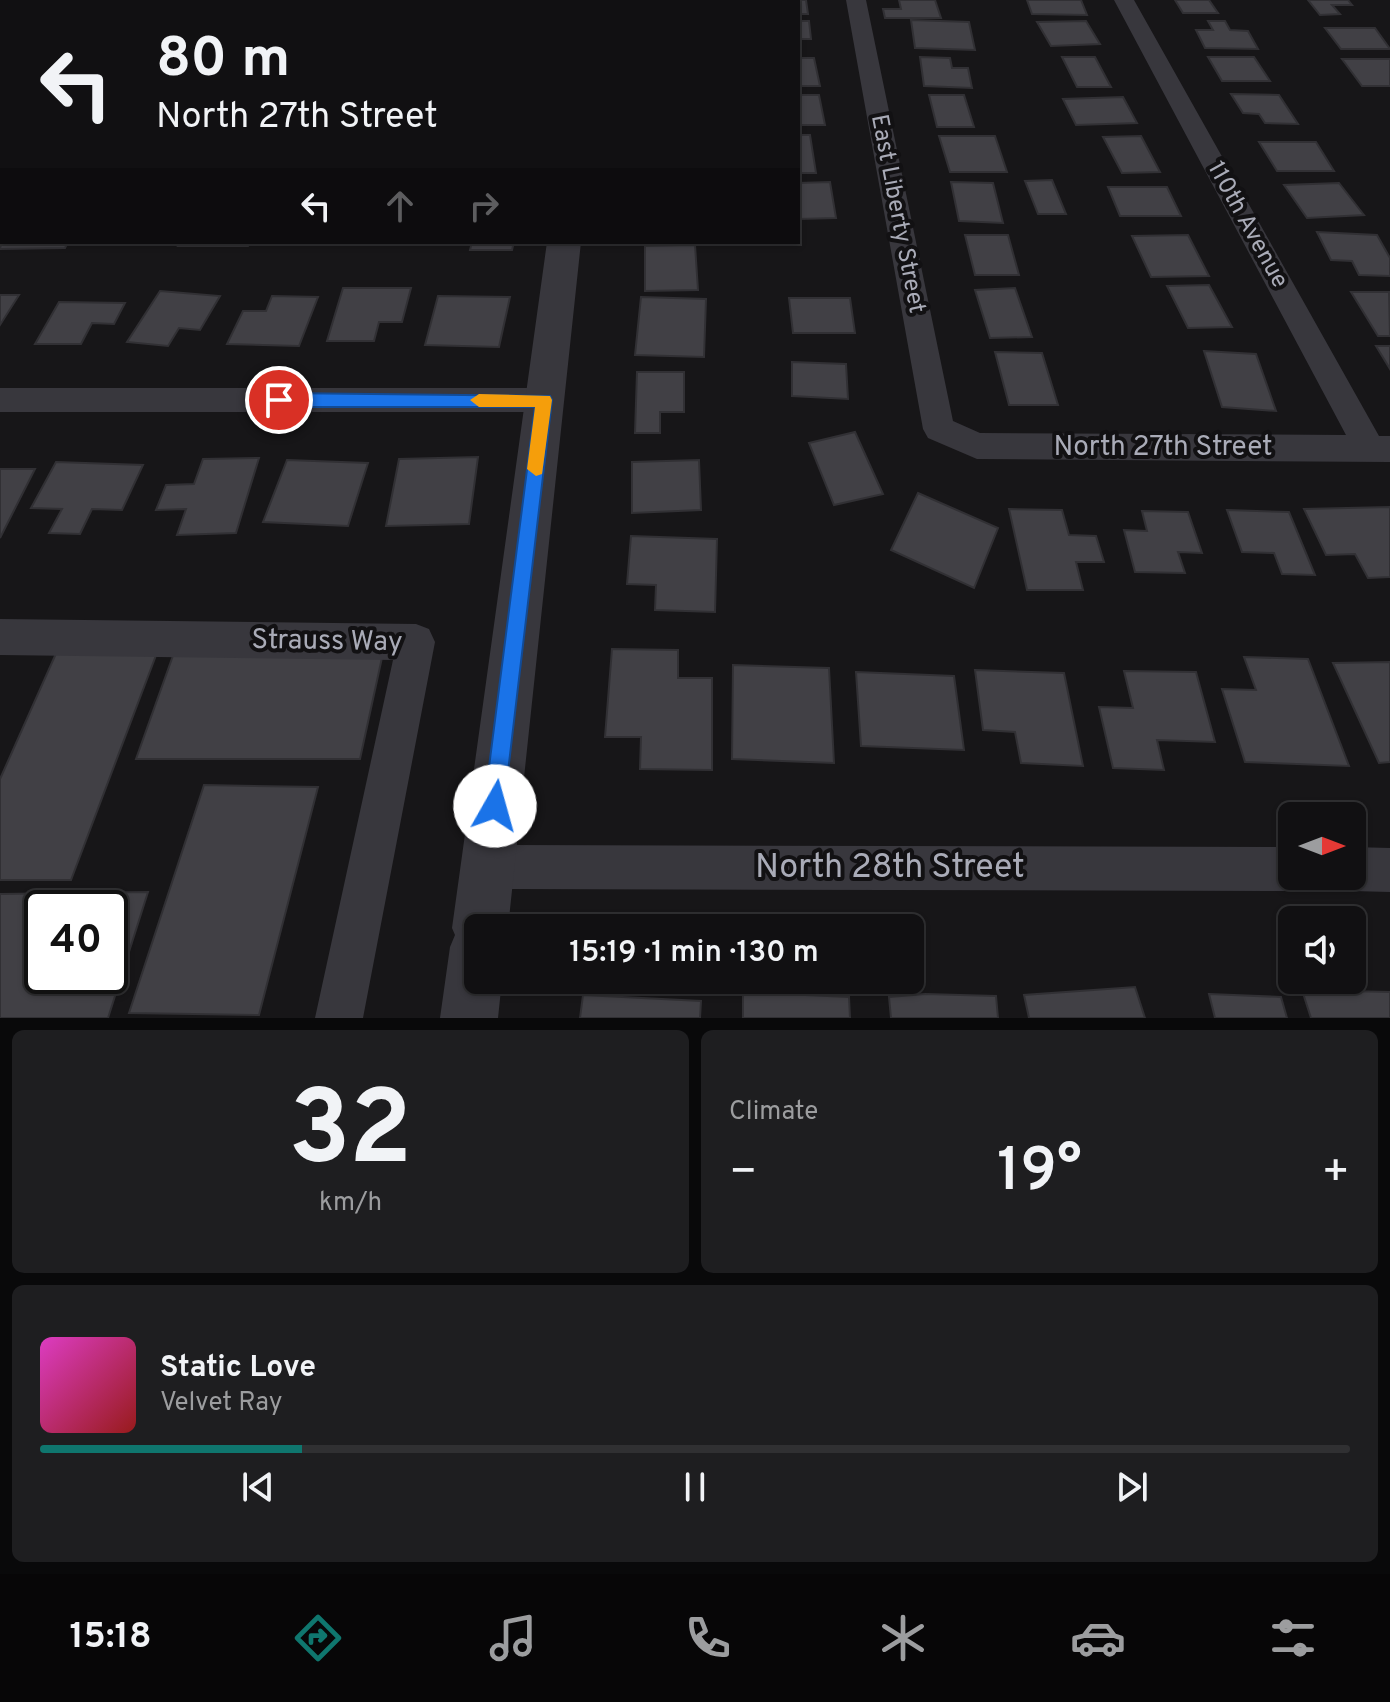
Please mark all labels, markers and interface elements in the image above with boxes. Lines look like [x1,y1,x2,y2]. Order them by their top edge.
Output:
text: 80 m [156,26,290,96]
icon: left [24,32,128,136]
text: North 27th Street [156,95,438,141]
street label: East Liberty Street [863,112,931,316]
street label: 110th Avenue [1200,156,1294,294]
icon: left [294,184,338,228]
icon: ahead [378,184,422,228]
icon: right [462,184,506,228]
pin [245,366,313,434]
icon: arrive [257,378,301,422]
street label: North 27th Street [1053,430,1273,466]
street label: Strauss Way [251,623,403,661]
position arrow [453,764,537,848]
north arrow [1278,802,1366,890]
map controls [1278,802,1366,994]
street label: North 28th Street [755,847,1025,890]
speed limit sign: 40 [24,890,128,994]
button: sound [1278,906,1366,994]
text: 15:19 · 1 min · 130 m [569,935,819,972]
text: 32 [289,1069,412,1201]
text: Climate [729,1096,818,1129]
text: 19° [997,1136,1082,1212]
text: − [729,1146,757,1202]
text: + [1322,1146,1350,1202]
text: km/h [319,1187,382,1220]
text: Static Love [160,1350,316,1387]
text: Velvet Ray [160,1387,283,1420]
icon: previous [236,1465,280,1509]
icon: pause [673,1465,717,1509]
icon: next [1110,1465,1154,1509]
icon: directions [290,1610,346,1666]
icon: music [485,1610,541,1666]
icon: phone [680,1610,736,1666]
icon: climate [875,1610,931,1666]
icon: car [1070,1610,1126,1666]
icon: filters [1265,1610,1321,1666]
text: 15:18 [69,1615,152,1661]

